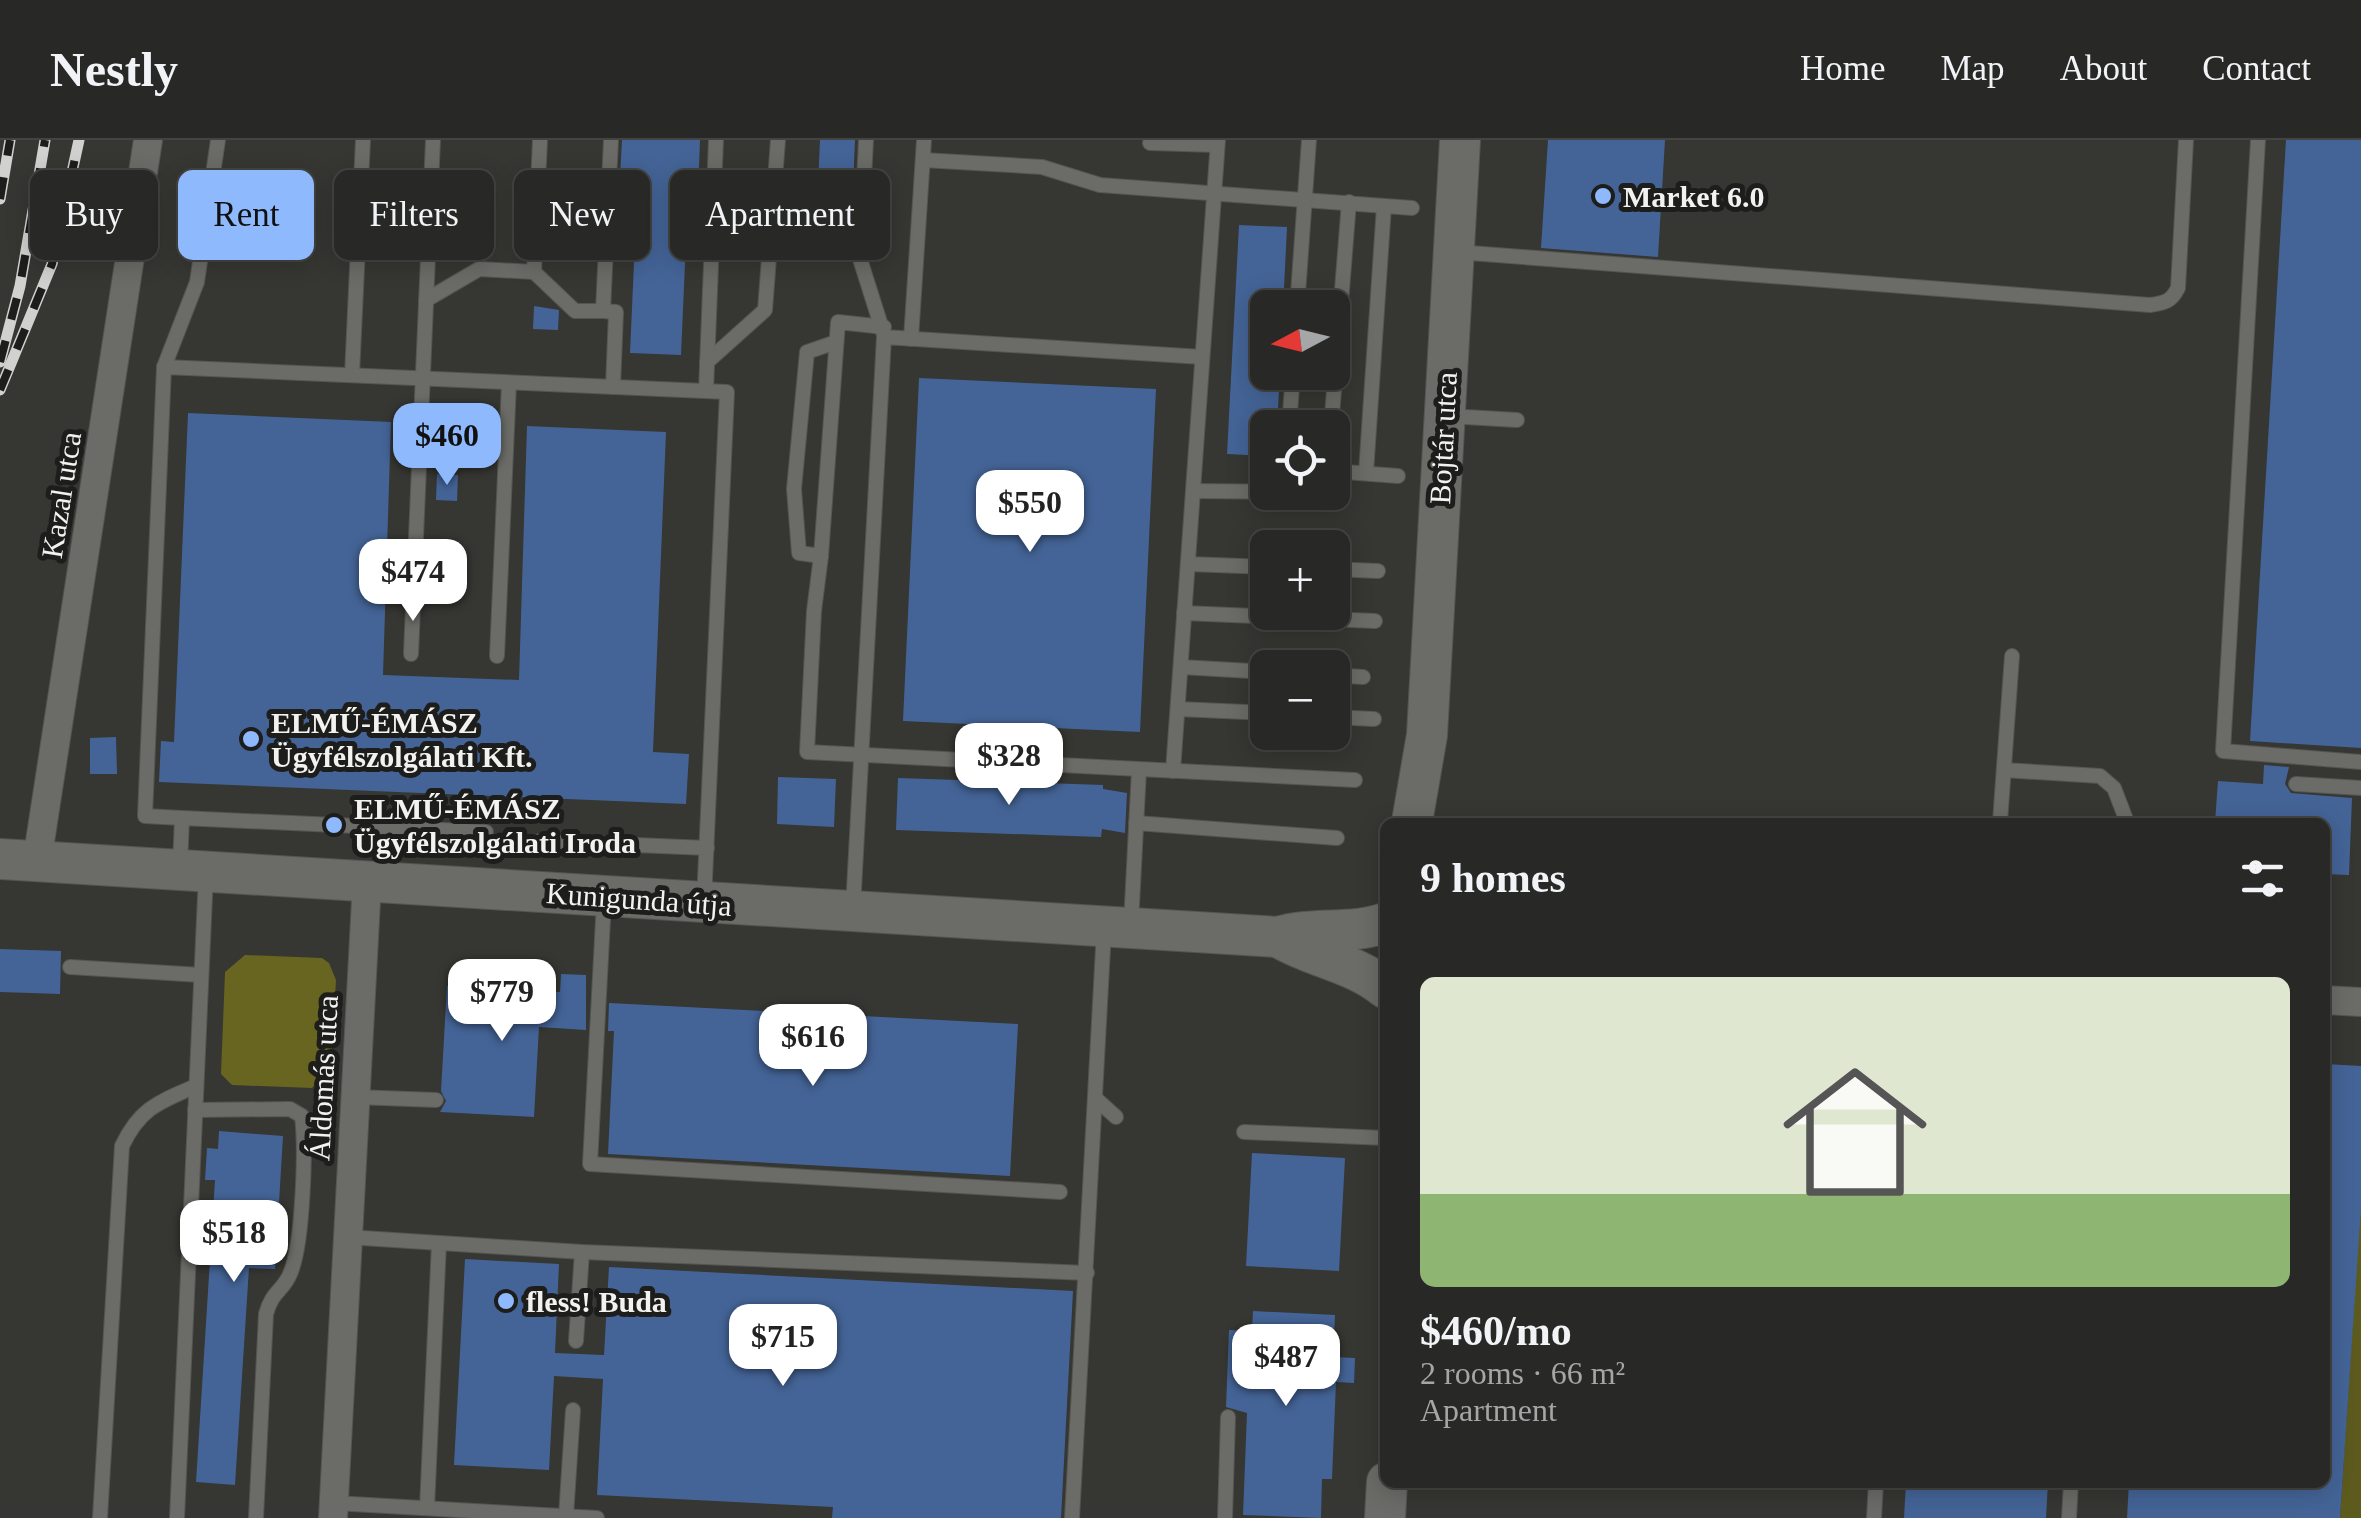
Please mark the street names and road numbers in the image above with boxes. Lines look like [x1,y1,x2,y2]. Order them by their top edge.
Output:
street label: Bojtár utca [1423,371,1463,505]
street label: Kazal utca [35,429,87,561]
street label: Kunigunda útja [545,876,733,922]
street label: Áldomás utca [302,994,344,1162]

